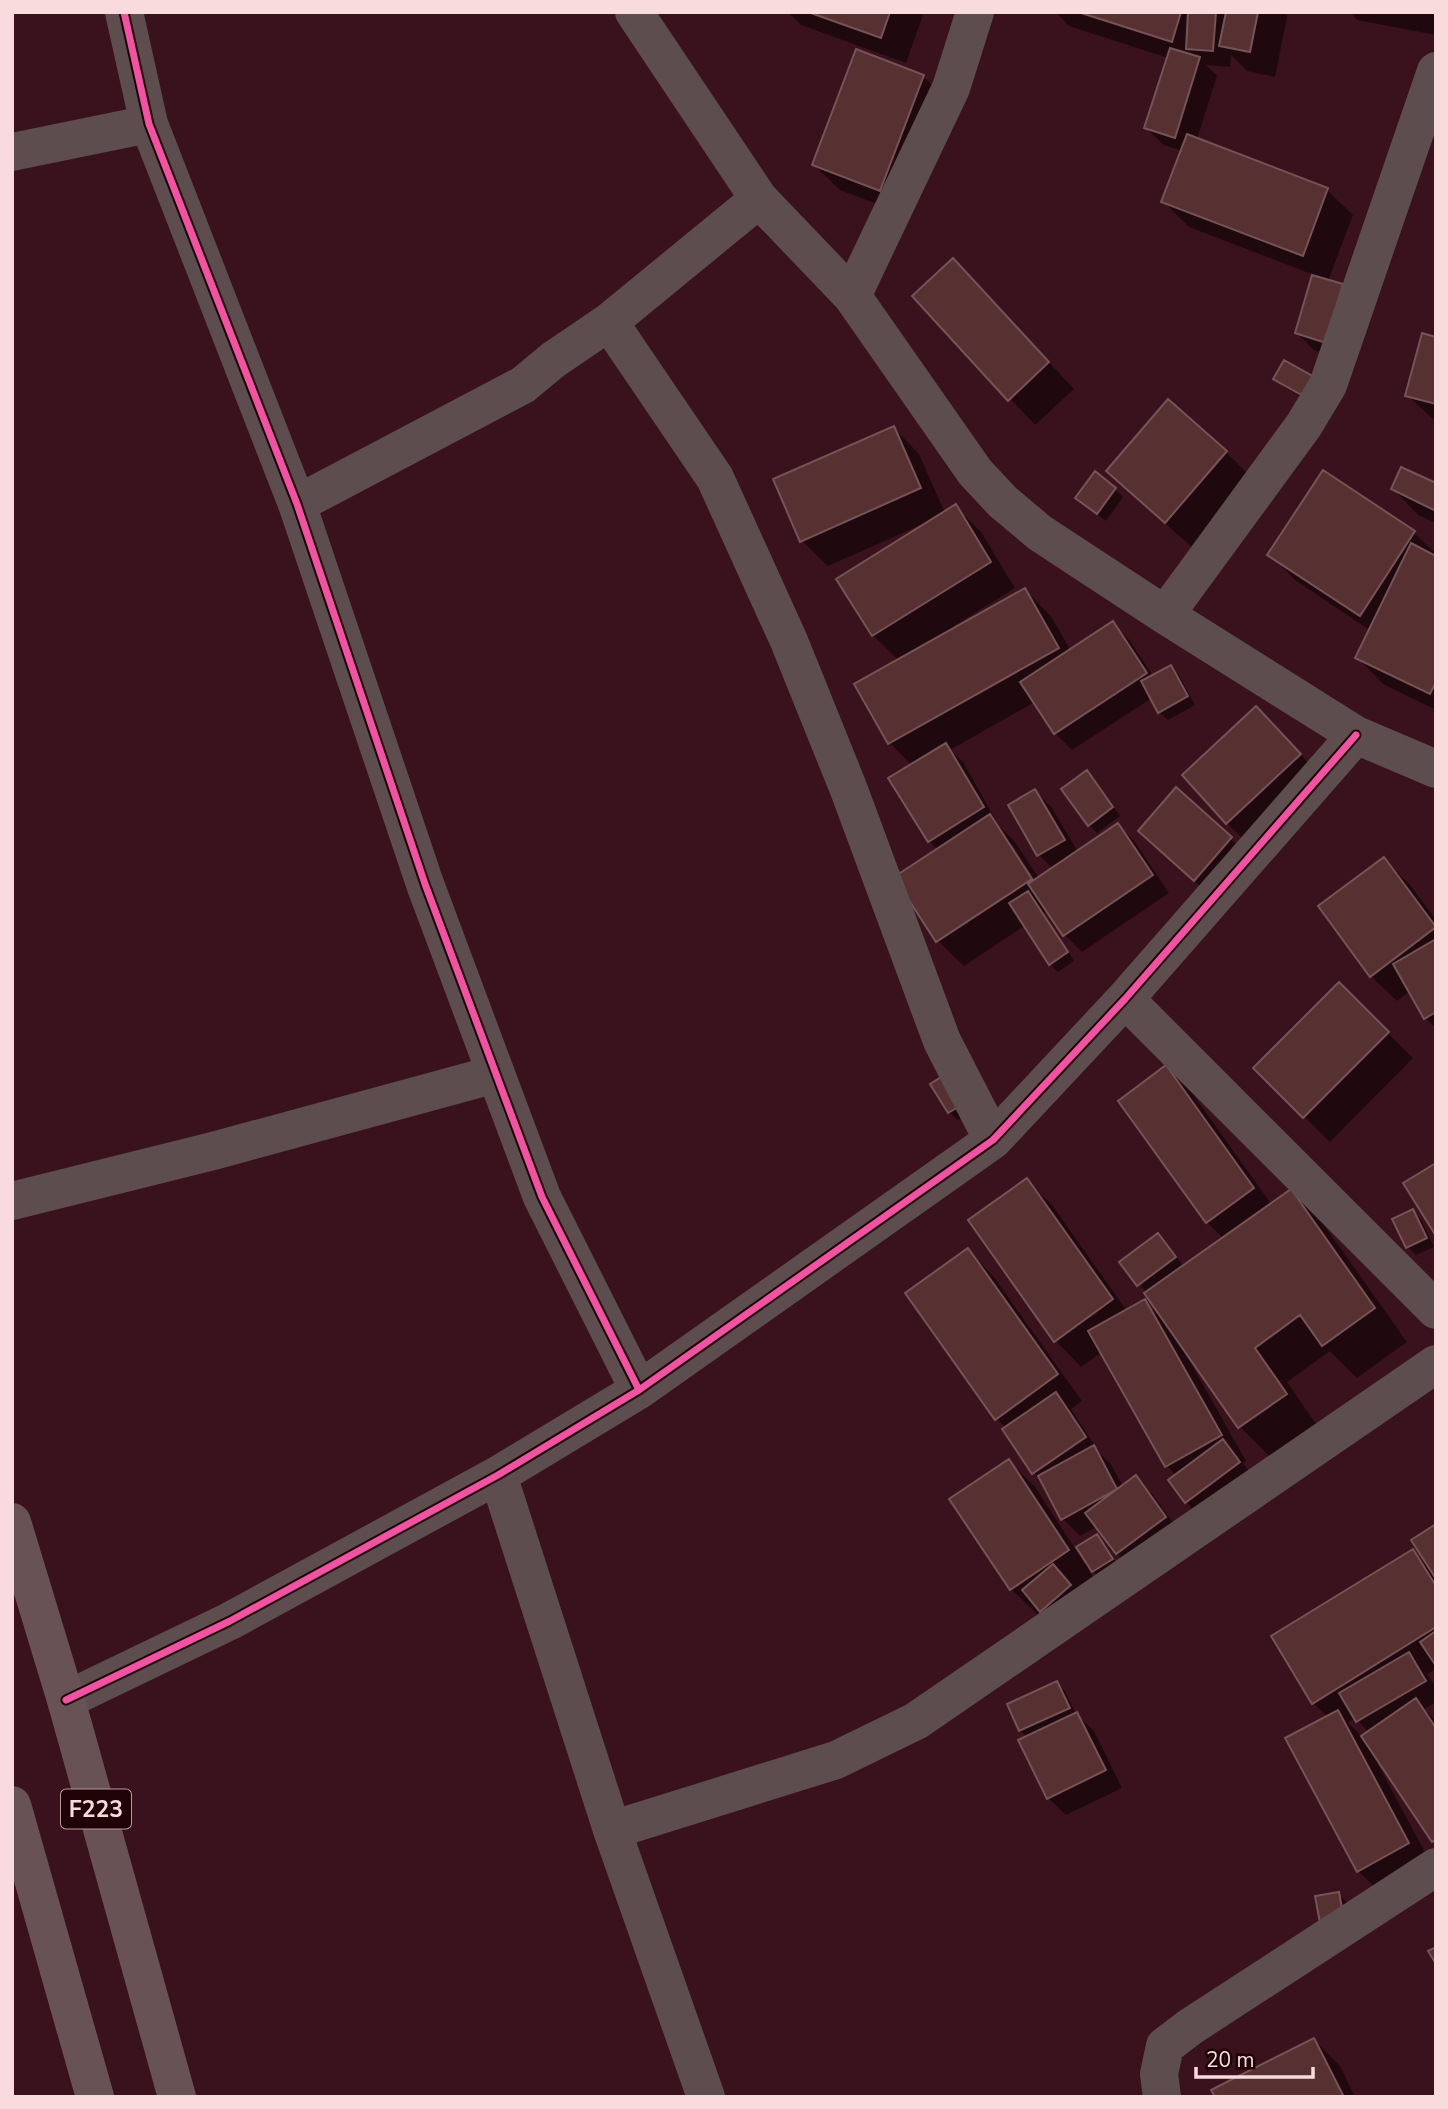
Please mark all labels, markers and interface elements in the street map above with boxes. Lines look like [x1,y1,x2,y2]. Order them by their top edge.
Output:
road number: F223 [61,1790,131,1828]
scale bar [1196,2036,1313,2080]
text: 20 m [1206,2046,1255,2074]

